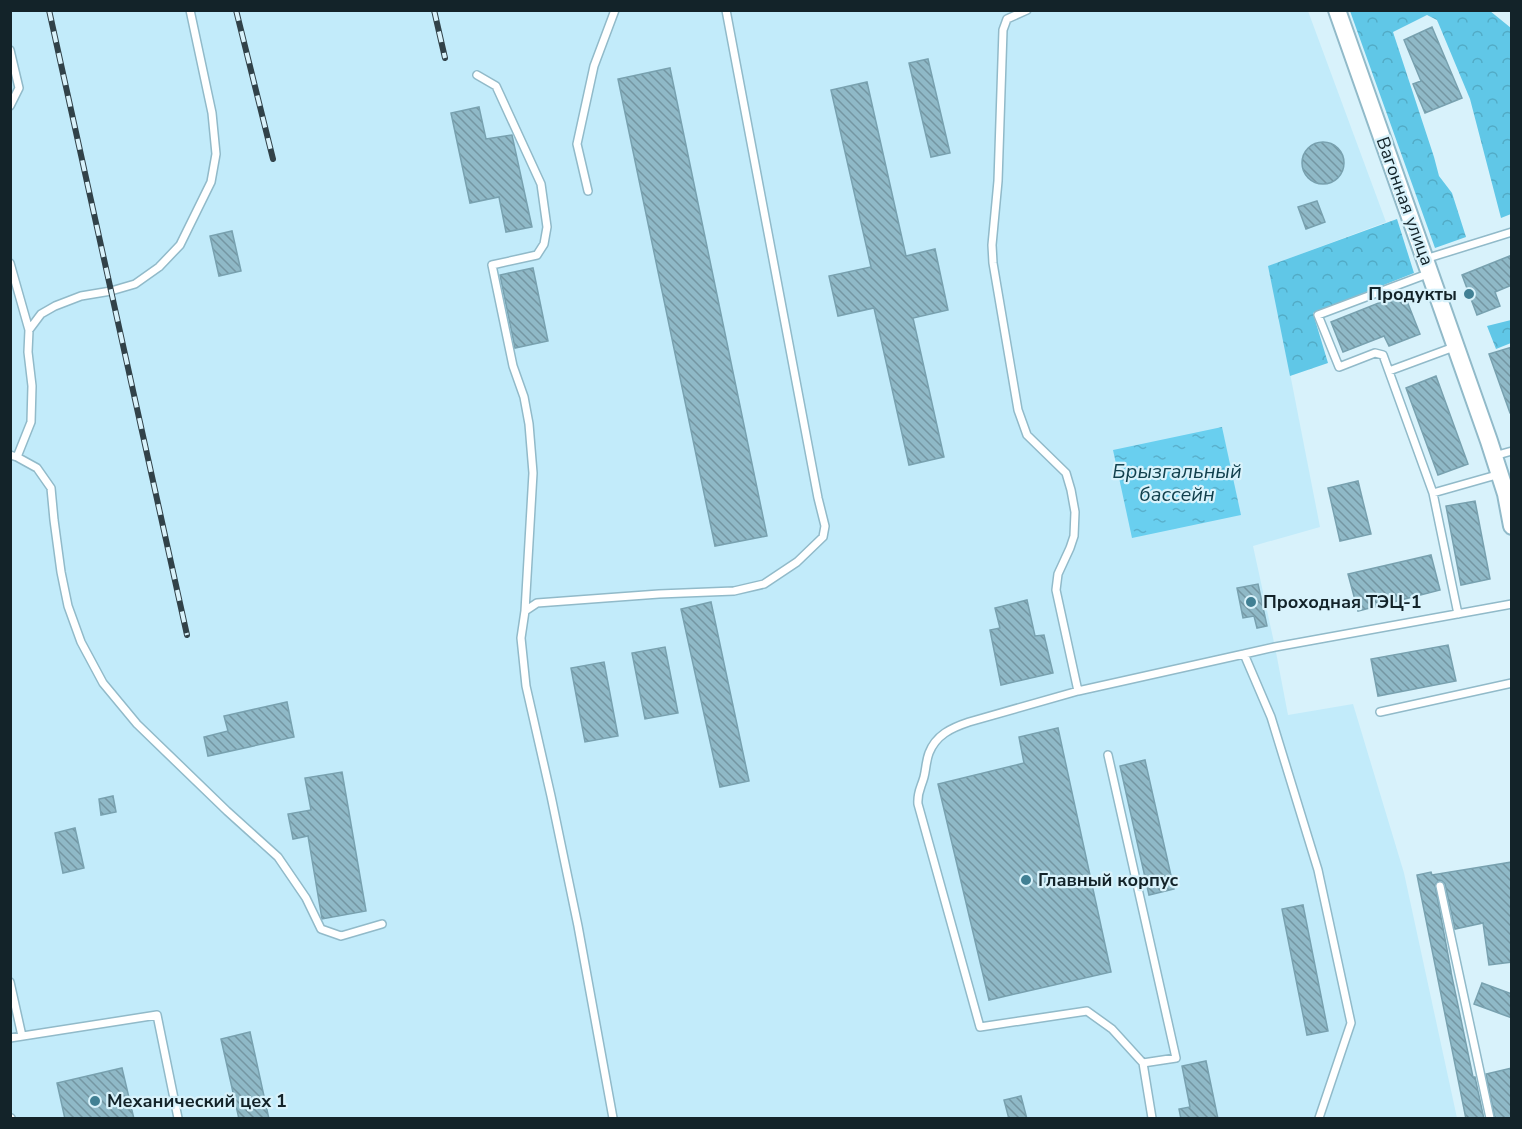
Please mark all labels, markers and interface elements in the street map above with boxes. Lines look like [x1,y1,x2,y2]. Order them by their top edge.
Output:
street label: Вагонная улица [1371,133,1439,269]
place label: Продукты [1368,282,1457,306]
marker: Продукты [1462,287,1476,301]
water label: Брызгальный бассейн [1112,458,1242,508]
place label: Проходная ТЭЦ-1 [1263,590,1422,614]
marker: Проходная ТЭЦ-1 [1244,595,1258,609]
place label: Главный корпус [1038,868,1179,892]
marker: Главный корпус [1019,873,1033,887]
place label: Механический цех 1 [107,1089,287,1113]
marker: Механический цех 1 [88,1094,102,1108]

